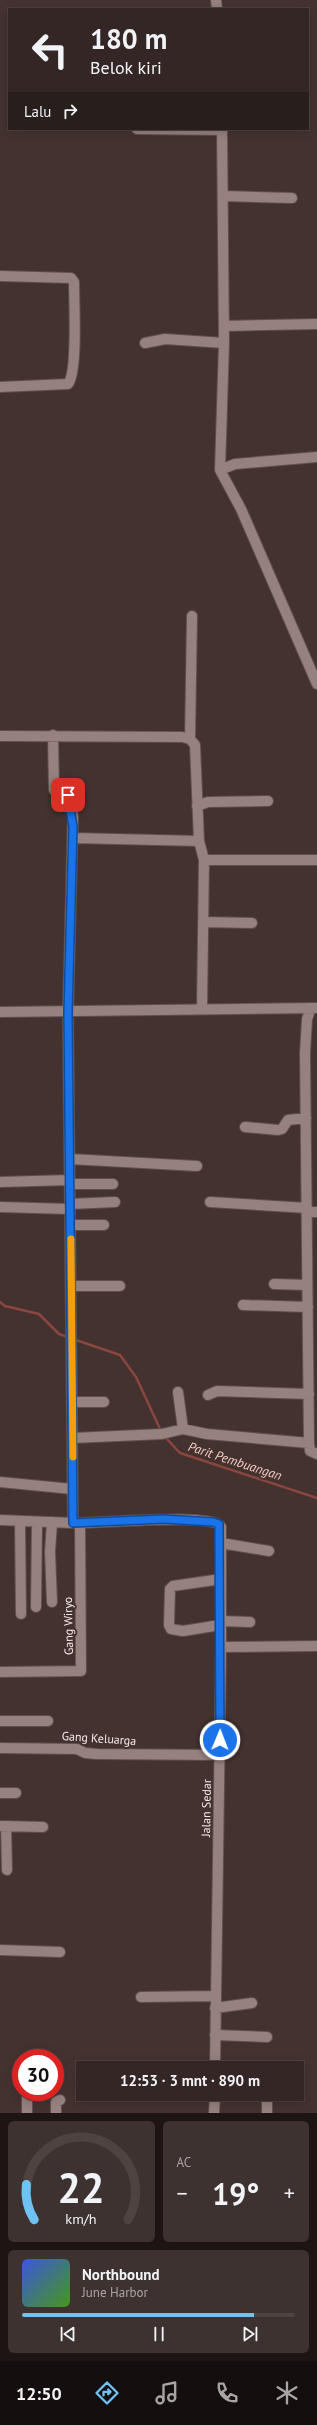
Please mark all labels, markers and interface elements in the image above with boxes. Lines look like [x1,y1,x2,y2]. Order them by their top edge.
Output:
text: 180 m [90,20,167,57]
icon: left [24,24,76,76]
text: Belok kiri [90,56,162,79]
icon: right [59,100,81,122]
text: Lalu [24,102,51,121]
pin [51,778,85,812]
icon: arrive [57,784,79,806]
water label: Parit Pembuangan [186,1438,284,1484]
street label: Gang Wiryo [60,1597,76,1655]
position arrow [199,1719,241,1761]
street label: Gang Keluarga [61,1728,137,1748]
street label: Jalan Sedar [198,1779,214,1838]
speed limit sign: 30 [12,2049,64,2101]
text: 12:53 · 3 mnt · 890 m [120,2071,260,2090]
text: AC [177,2154,191,2171]
text: 22 [58,2160,105,2213]
text: 19° [212,2174,259,2213]
text: − [177,2179,188,2207]
text: + [284,2179,295,2207]
text: km/h [66,2208,97,2227]
text: Northbound [82,2265,159,2284]
text: June Harbor [82,2284,148,2301]
icon: previous [57,2323,79,2345]
icon: pause [148,2323,170,2345]
icon: next [239,2323,261,2345]
icon: directions [93,2379,121,2407]
icon: music [153,2379,181,2407]
icon: phone [213,2379,241,2407]
icon: climate [273,2379,301,2407]
text: 12:50 [16,2382,62,2405]

